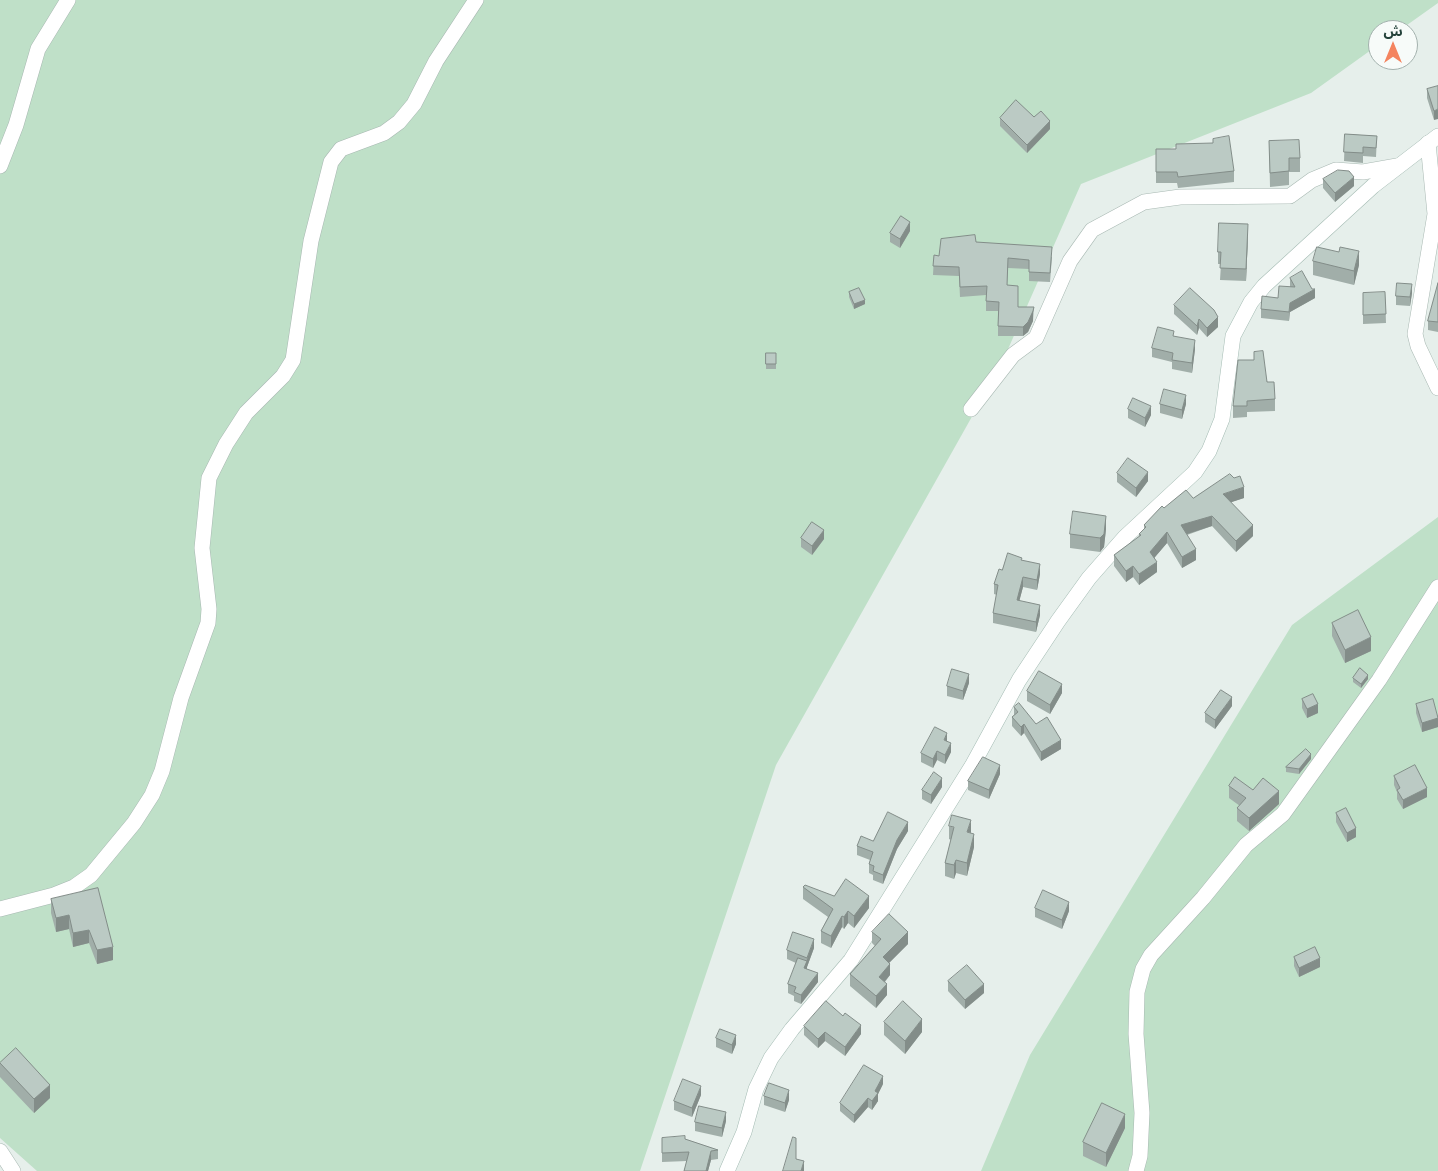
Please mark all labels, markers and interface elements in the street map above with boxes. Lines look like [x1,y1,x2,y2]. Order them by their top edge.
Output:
north arrow [1368,20,1418,70]
text: ش [1383,22,1403,40]

